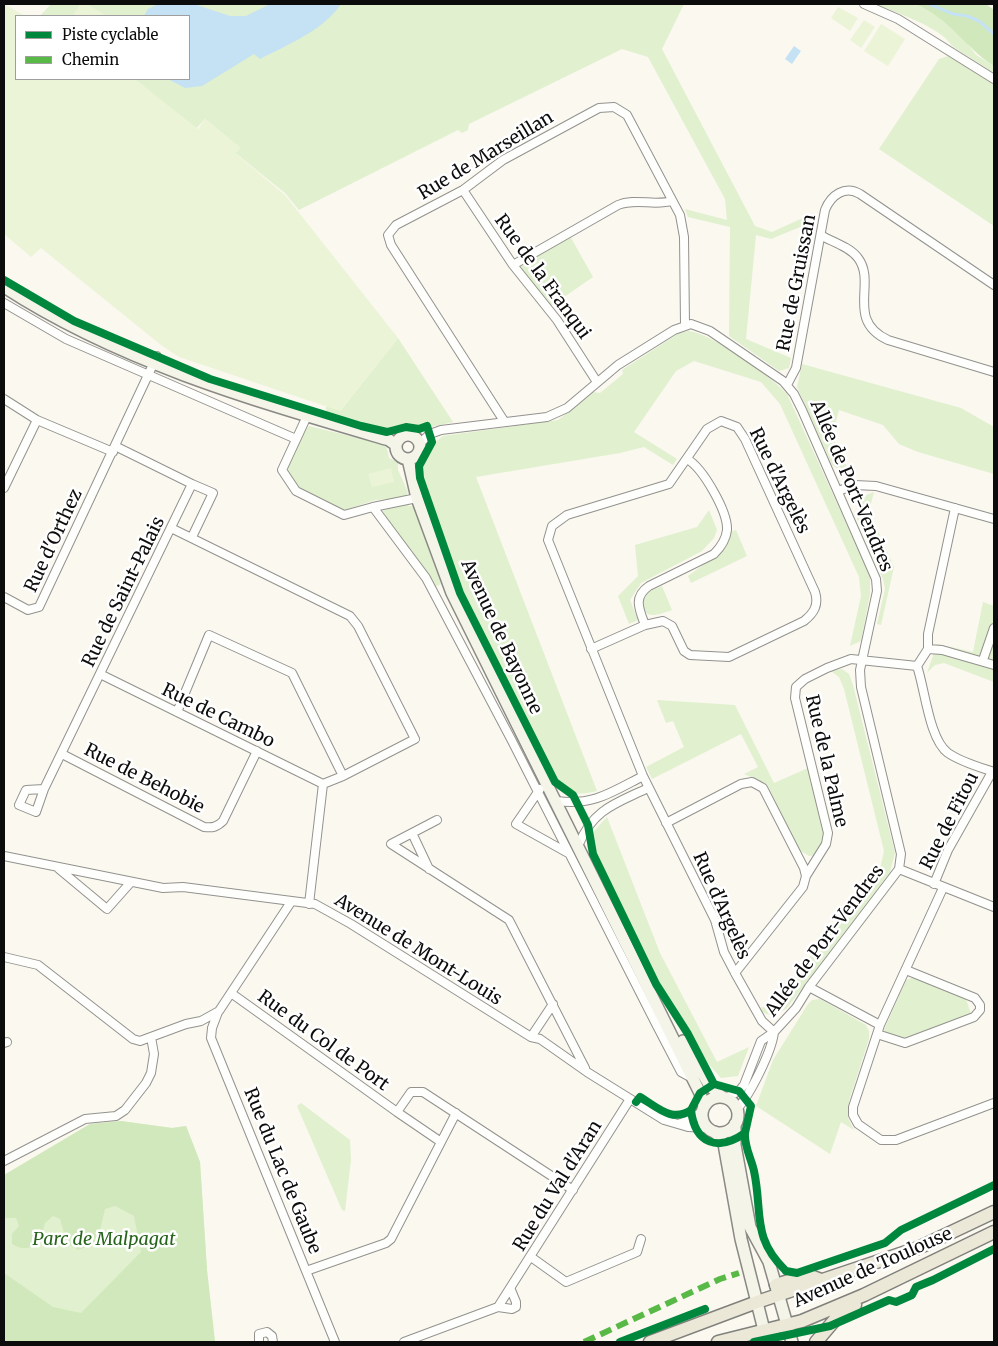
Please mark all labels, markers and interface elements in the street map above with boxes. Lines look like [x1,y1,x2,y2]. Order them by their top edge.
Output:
legend [15,15,190,80]
text: Piste cyclable [62,25,158,44]
text: Chemin [62,50,119,69]
street label: Rue de Marseillan [414,107,558,205]
street label: Rue de la Franqui [489,210,595,344]
street label: Rue de Gruissan [773,213,821,353]
street label: Allée de Port-Vendres [805,397,897,575]
street label: Rue d'Argelès [744,425,814,537]
street label: Rue d'Orthez [21,486,87,596]
street label: Rue de Saint-Palais [78,513,170,671]
street label: Avenue de Bayonne [456,556,546,718]
street label: Rue de Cambo [158,679,278,753]
street label: Rue de la Palme [800,693,852,829]
street label: Rue de Behobie [80,739,208,819]
street label: Rue de Fitou [916,769,984,873]
street label: Rue d'Argelès [688,849,754,963]
street label: Allée de Port-Vendres [761,861,889,1021]
street label: Avenue de Mont-Louis [330,890,506,1010]
street label: Rue du Col de Port [253,986,393,1096]
street label: Rue du Lac de Gaube [239,1085,325,1257]
street label: Rue du Val d'Aran [509,1117,607,1255]
street label: Avenue de Toulouse [790,1223,956,1313]
park label: Parc de Malpagat [33,1229,175,1251]

